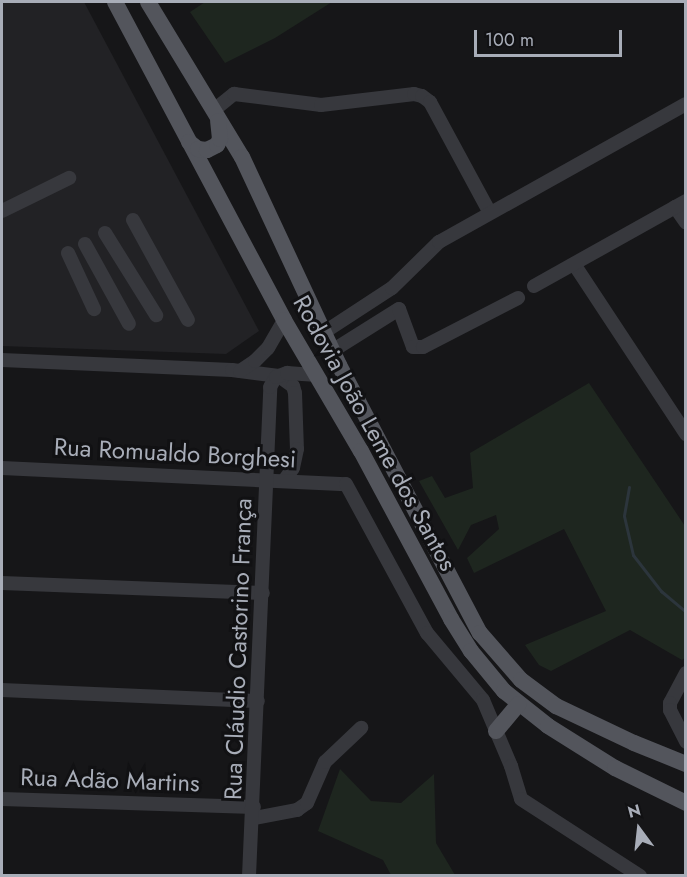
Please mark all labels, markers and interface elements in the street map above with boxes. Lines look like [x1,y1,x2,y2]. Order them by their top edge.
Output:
scale bar [477,18,626,56]
text: 100 m [485,27,534,53]
street label: Rodovia João Leme dos Santos [287,290,463,576]
street label: Rua Romualdo Borghesi [53,432,297,474]
street label: Rua Cláudio Castorino França [218,498,258,800]
street label: Rua Adão Martins [20,762,200,798]
text: N [625,798,643,824]
north arrow [609,799,669,859]

